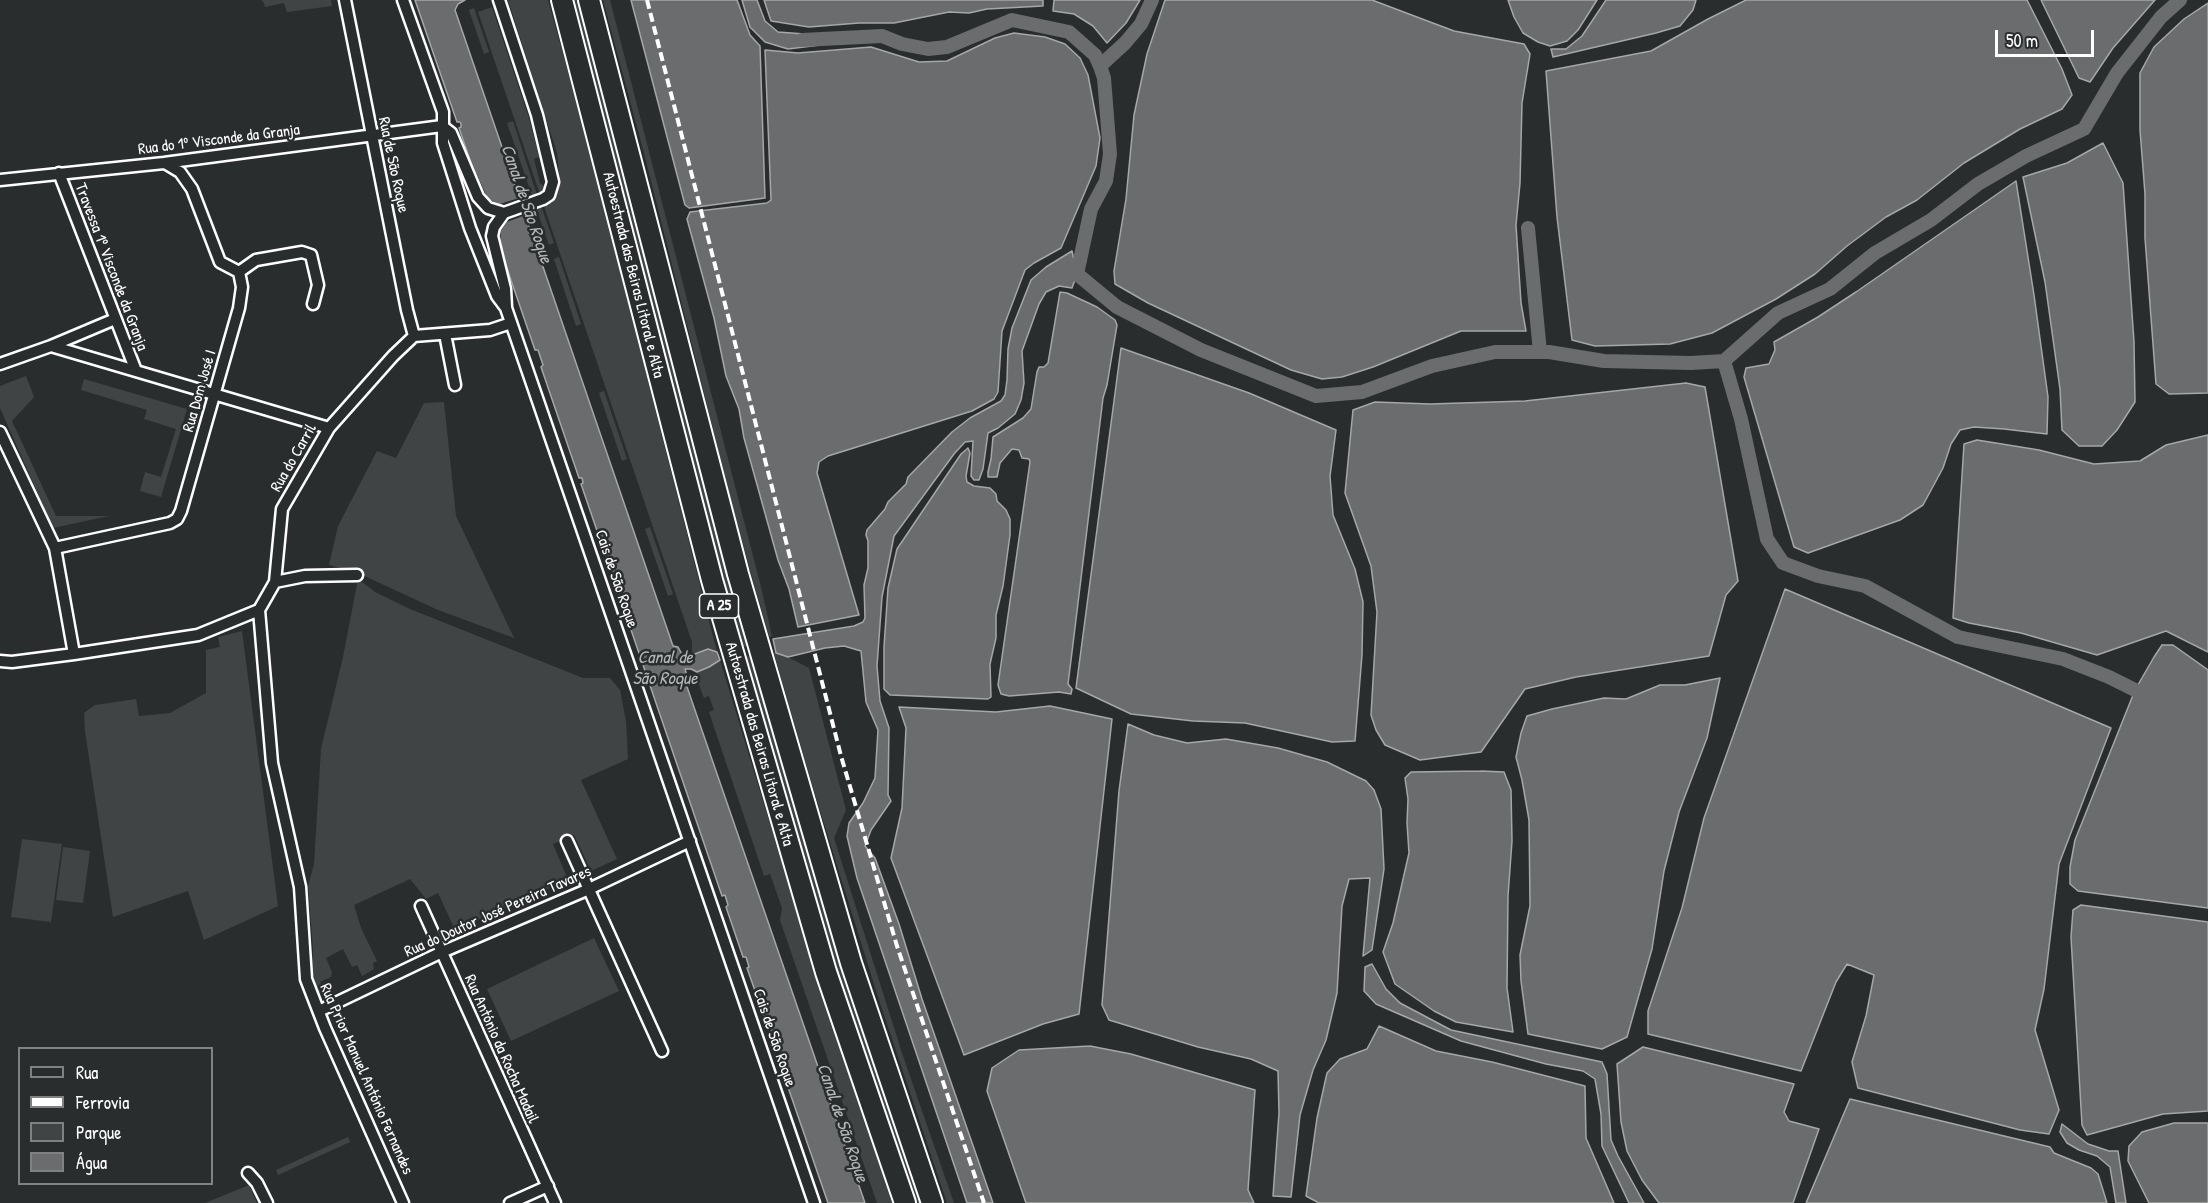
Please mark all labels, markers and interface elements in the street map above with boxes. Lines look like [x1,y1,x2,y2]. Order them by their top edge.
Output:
scale bar [1998,18,2097,56]
text: 50 m [2006,28,2038,53]
street label: Rua de São Roque [373,115,413,215]
street label: Rua do 1º Visconde da Granja [137,121,301,159]
water label: Canal de São Roque [496,142,556,266]
street label: Autoestrada das Beiras Litoral e Alta [598,170,668,380]
street label: Travessa 1º Visconde da Granja [70,181,152,353]
street label: Rua Dom José I [179,348,221,434]
street label: Rua do Carril [267,421,321,495]
street label: Cais de São Roque [590,527,642,631]
road number: A 25 [700,594,738,618]
street label: Autoestrada das Beiras Litoral e Alta [721,640,797,848]
water label: Canal de São Roque [633,647,697,690]
street label: Rua do Doutor José Pereira Tavares [402,862,594,962]
street label: Rua António da Rocha Madail [460,972,542,1126]
street label: Rua Prior Manuel António Fernandes [315,981,417,1177]
street label: Cais de São Roque [748,986,800,1090]
legend [18,1047,213,1185]
text: Rua [76,1060,98,1085]
water label: Canal de São Roque [812,1061,872,1185]
text: Ferrovia [76,1090,129,1115]
text: Parque [76,1120,121,1145]
text: Água [76,1150,107,1175]

